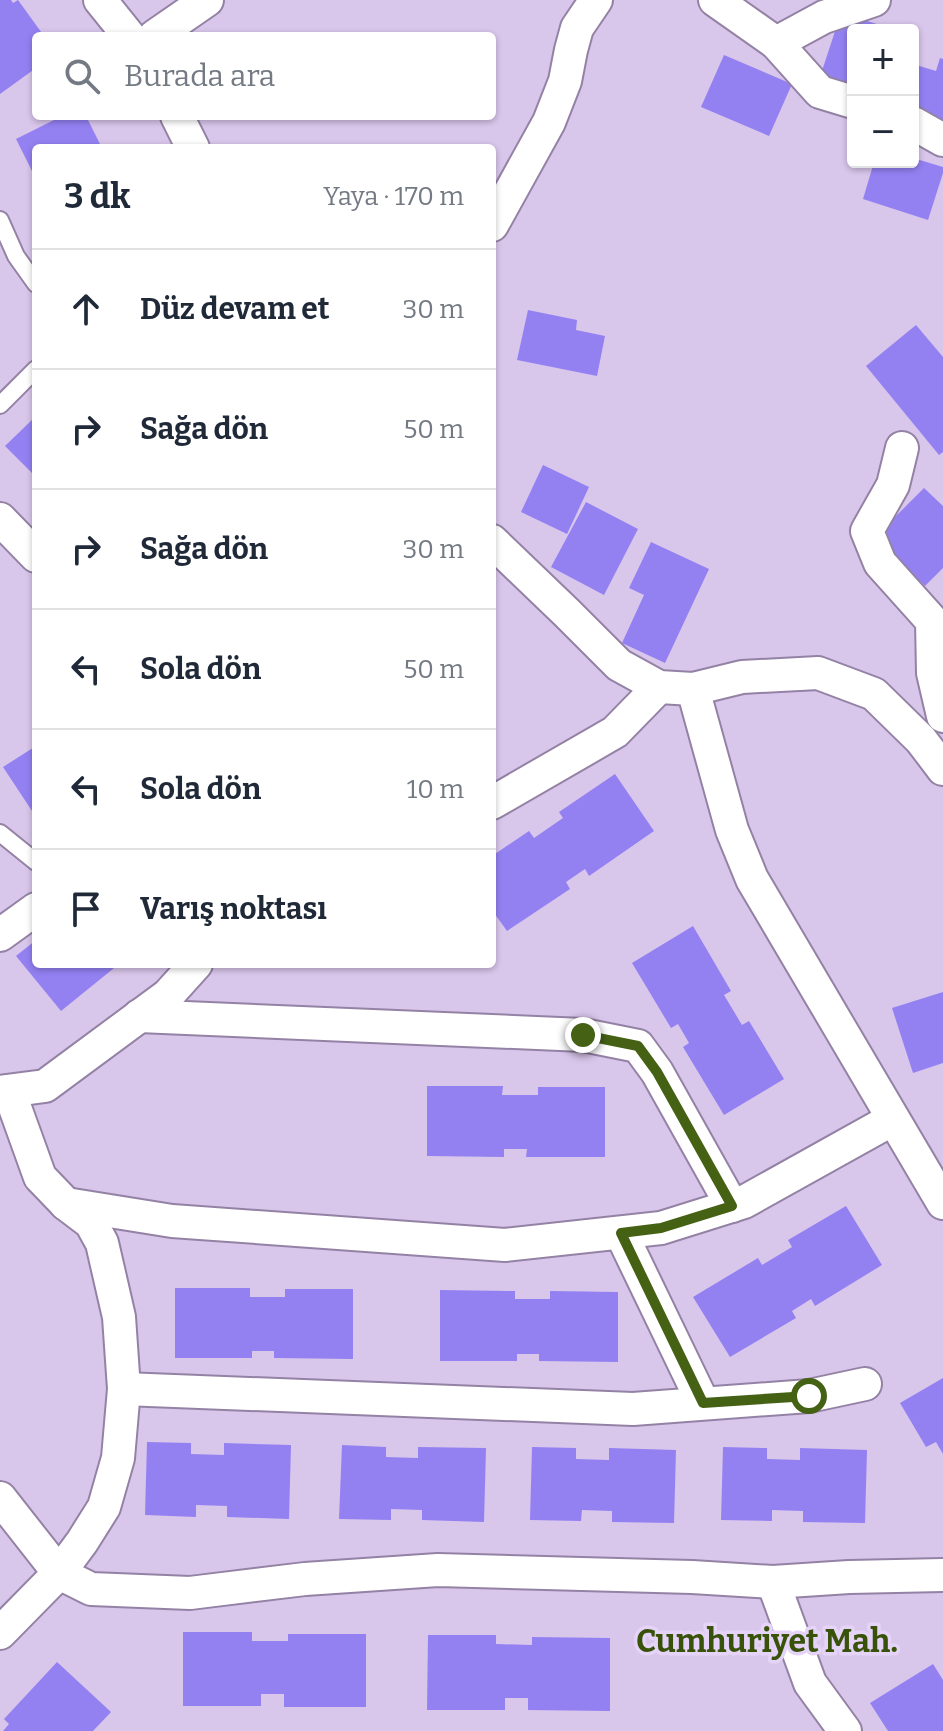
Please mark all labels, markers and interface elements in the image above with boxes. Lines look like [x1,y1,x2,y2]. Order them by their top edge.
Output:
map controls [847,24,919,168]
button: + [847,24,919,96]
search box [32,32,496,120]
icon: search [60,54,104,98]
text: Burada ara [124,58,275,94]
button: − [847,96,919,168]
text: 3 dk [64,176,130,217]
text: Yaya · 170 m [323,181,464,212]
icon: ahead [64,287,108,331]
text: Düz devam et [140,291,329,327]
text: 30 m [403,294,464,325]
icon: right [64,407,108,451]
text: Sağa dön [140,411,268,447]
text: 50 m [403,414,464,445]
icon: right [64,527,108,571]
text: Sağa dön [140,531,268,567]
text: 30 m [403,534,464,565]
icon: left [64,647,108,691]
text: Sola dön [140,651,261,687]
text: 50 m [403,654,464,685]
icon: left [64,767,108,811]
text: Sola dön [140,771,261,807]
text: 10 m [407,774,464,805]
icon: arrive [64,887,108,931]
text: Varış noktası [140,891,327,927]
route end [565,1017,601,1053]
route start [791,1378,827,1414]
district label: Cumhuriyet Mah. [636,1622,898,1660]

